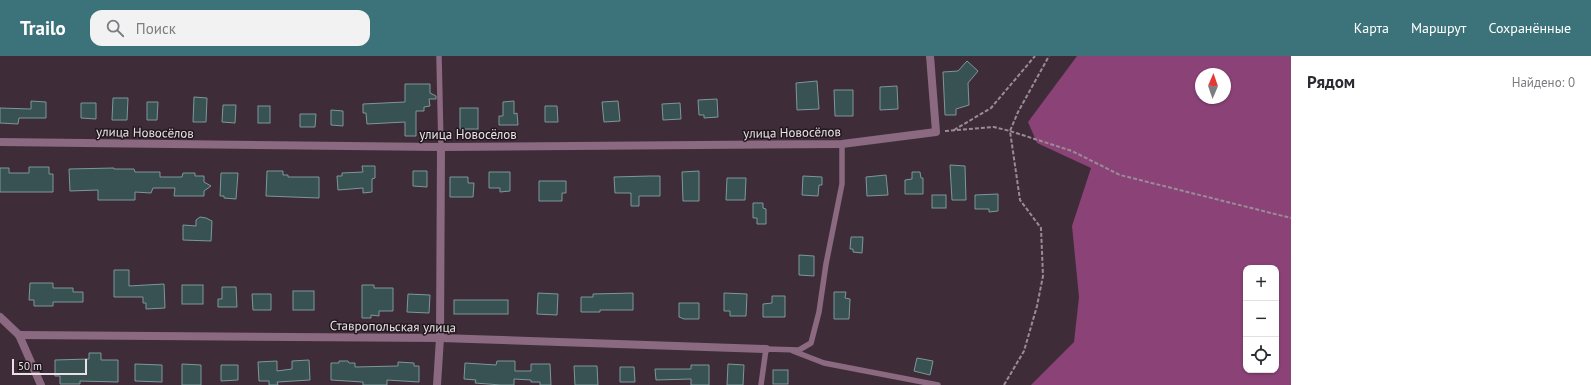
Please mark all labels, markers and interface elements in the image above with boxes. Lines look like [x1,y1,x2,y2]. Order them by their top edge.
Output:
search box [90,10,370,46]
text: Trailo [20,16,66,40]
icon: search [104,17,126,39]
text: Поиск [136,19,176,38]
text: Карта [1354,19,1389,37]
text: Маршрут [1411,19,1466,37]
text: Сохранённые [1488,19,1571,37]
north arrow [1195,68,1231,104]
text: Рядом [1307,71,1355,93]
text: Найдено: 0 [1512,74,1575,91]
street label: улица Новосёлов [96,123,194,142]
street label: улица Новосёлов [743,123,841,142]
street label: улица Новосёлов [419,126,517,143]
map controls [1243,265,1279,373]
button: + [1243,265,1279,301]
button: − [1243,301,1279,337]
street label: Ставропольская улица [330,317,456,336]
button: locate [1243,337,1279,373]
scale bar [12,357,87,376]
text: 50 m [18,359,42,373]

